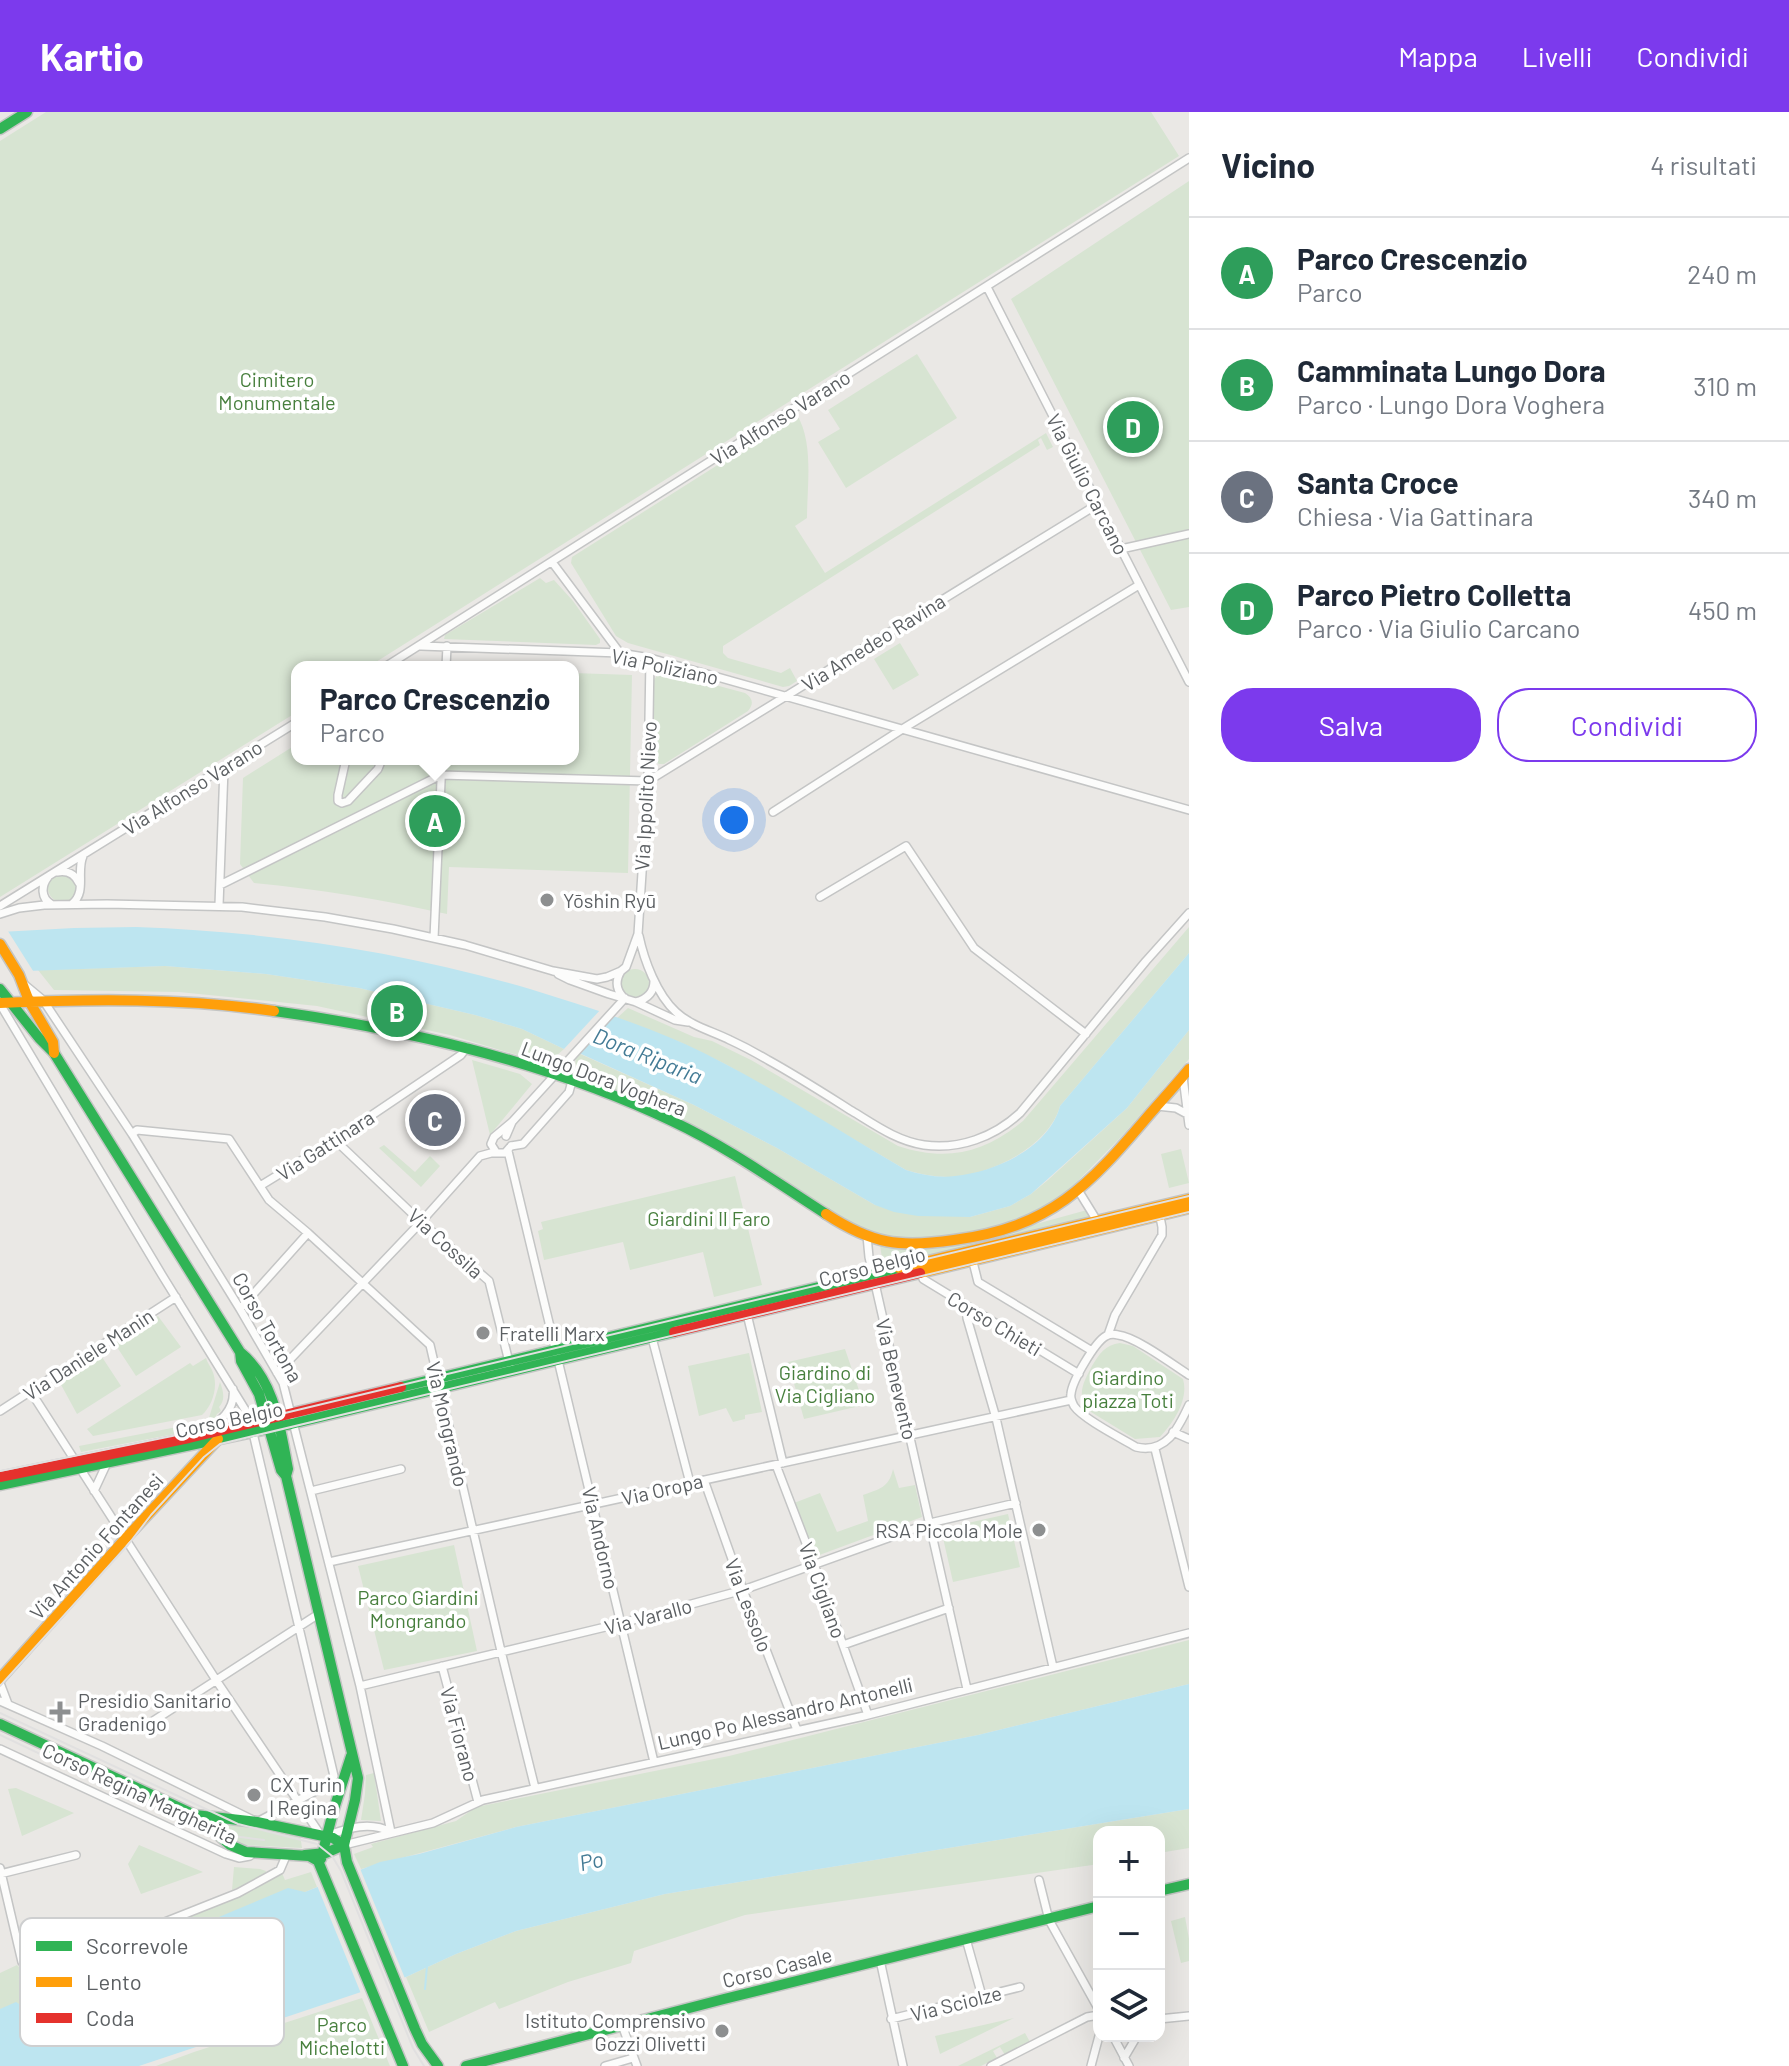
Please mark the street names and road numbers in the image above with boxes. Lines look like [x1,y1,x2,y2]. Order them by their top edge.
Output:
street label: Via Alfonso Varano [706,364,854,470]
street label: Via Giulio Carcano [1042,409,1134,559]
street label: Via Amedeo Ravina [797,588,949,696]
street label: Via Poliziano [609,643,721,689]
street label: Via Ippolito Nievo [629,721,661,871]
street label: Via Alfonso Varano [118,734,266,840]
street label: Lungo Dora Voghera [518,1036,690,1120]
street label: Via Gattinara [272,1105,378,1185]
street label: Via Cossila [403,1203,489,1283]
street label: Corso Belgio [816,1241,928,1291]
street label: Corso Tortona [228,1268,308,1386]
street label: Corso Chieti [944,1285,1046,1361]
street label: Via Daniele Manin [18,1303,158,1405]
street label: Via Benevento [871,1316,923,1442]
street label: Via Mongrando [422,1359,474,1489]
street label: Corso Belgio [173,1396,285,1442]
street label: Via Antonio Fontanesi [24,1468,168,1624]
street label: Via Oropa [619,1468,705,1510]
street label: Via Andorno [578,1484,624,1592]
street label: Via Cigliano [795,1539,851,1641]
street label: Via Lessolo [720,1555,778,1655]
street label: Via Varallo [602,1593,694,1639]
street label: Lungo Po Alessandro Antonelli [655,1672,915,1754]
street label: Via Fiorano [436,1684,484,1784]
street label: Corso Regina Margherita [39,1737,241,1849]
street label: Corso Casale [720,1942,834,1992]
street label: Via Sciolze [908,1980,1004,2026]

